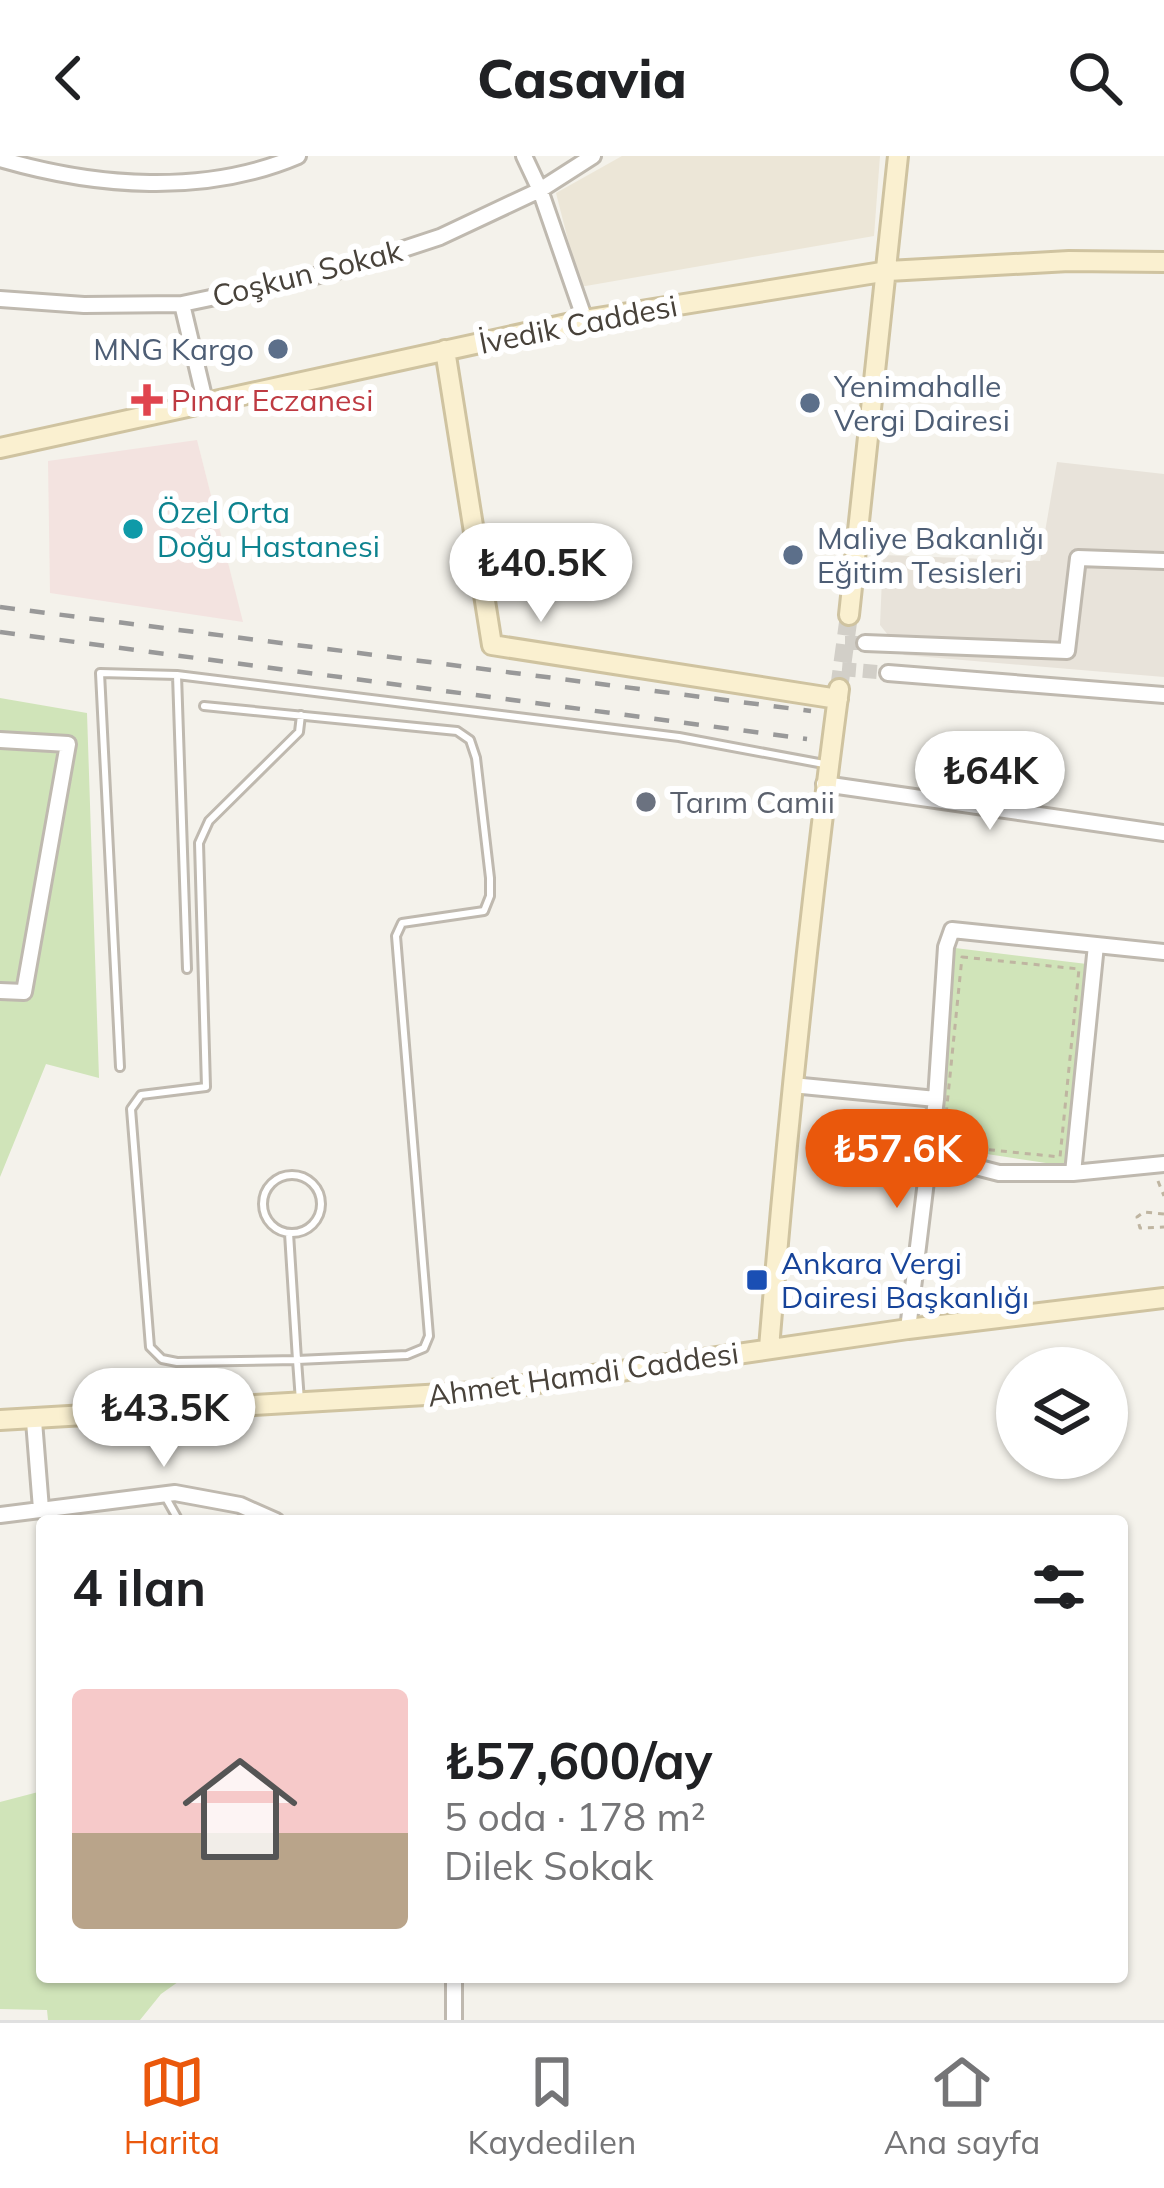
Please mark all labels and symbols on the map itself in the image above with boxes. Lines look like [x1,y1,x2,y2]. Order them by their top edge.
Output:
street label: Coşkun Sokak [208,231,406,315]
street label: İvedik Caddesi [476,286,680,362]
place label: MNG Kargo [93,330,254,368]
marker: MNG Kargo [265,336,291,362]
place label: Yenimahalle Vergi Dairesi [833,367,1010,439]
place label: Pınar Eczanesi [171,381,373,419]
marker: Pınar Eczanesi [134,387,160,413]
marker: Yenimahalle Vergi Dairesi [797,390,823,416]
place label: Özel Orta Doğu Hastanesi [157,493,380,565]
marker: Özel Orta Doğu Hastanesi [120,516,146,542]
place label: Maliye Bakanlığı Eğitim Tesisleri [817,519,1044,591]
pin: ₺40.5K [443,523,639,625]
marker: Maliye Bakanlığı Eğitim Tesisleri [780,542,806,568]
pin: ₺64K [919,731,1061,833]
place label: Tarım Camii [670,783,835,821]
marker: Tarım Camii [633,789,659,815]
pin: ₺57.6K [799,1109,995,1211]
place label: Ankara Vergi Dairesi Başkanlığı [781,1244,1029,1316]
marker: Ankara Vergi Dairesi Başkanlığı [744,1267,770,1293]
street label: Ahmet Hamdi Caddesi [425,1333,741,1415]
pin: ₺43.5K [66,1368,262,1470]

